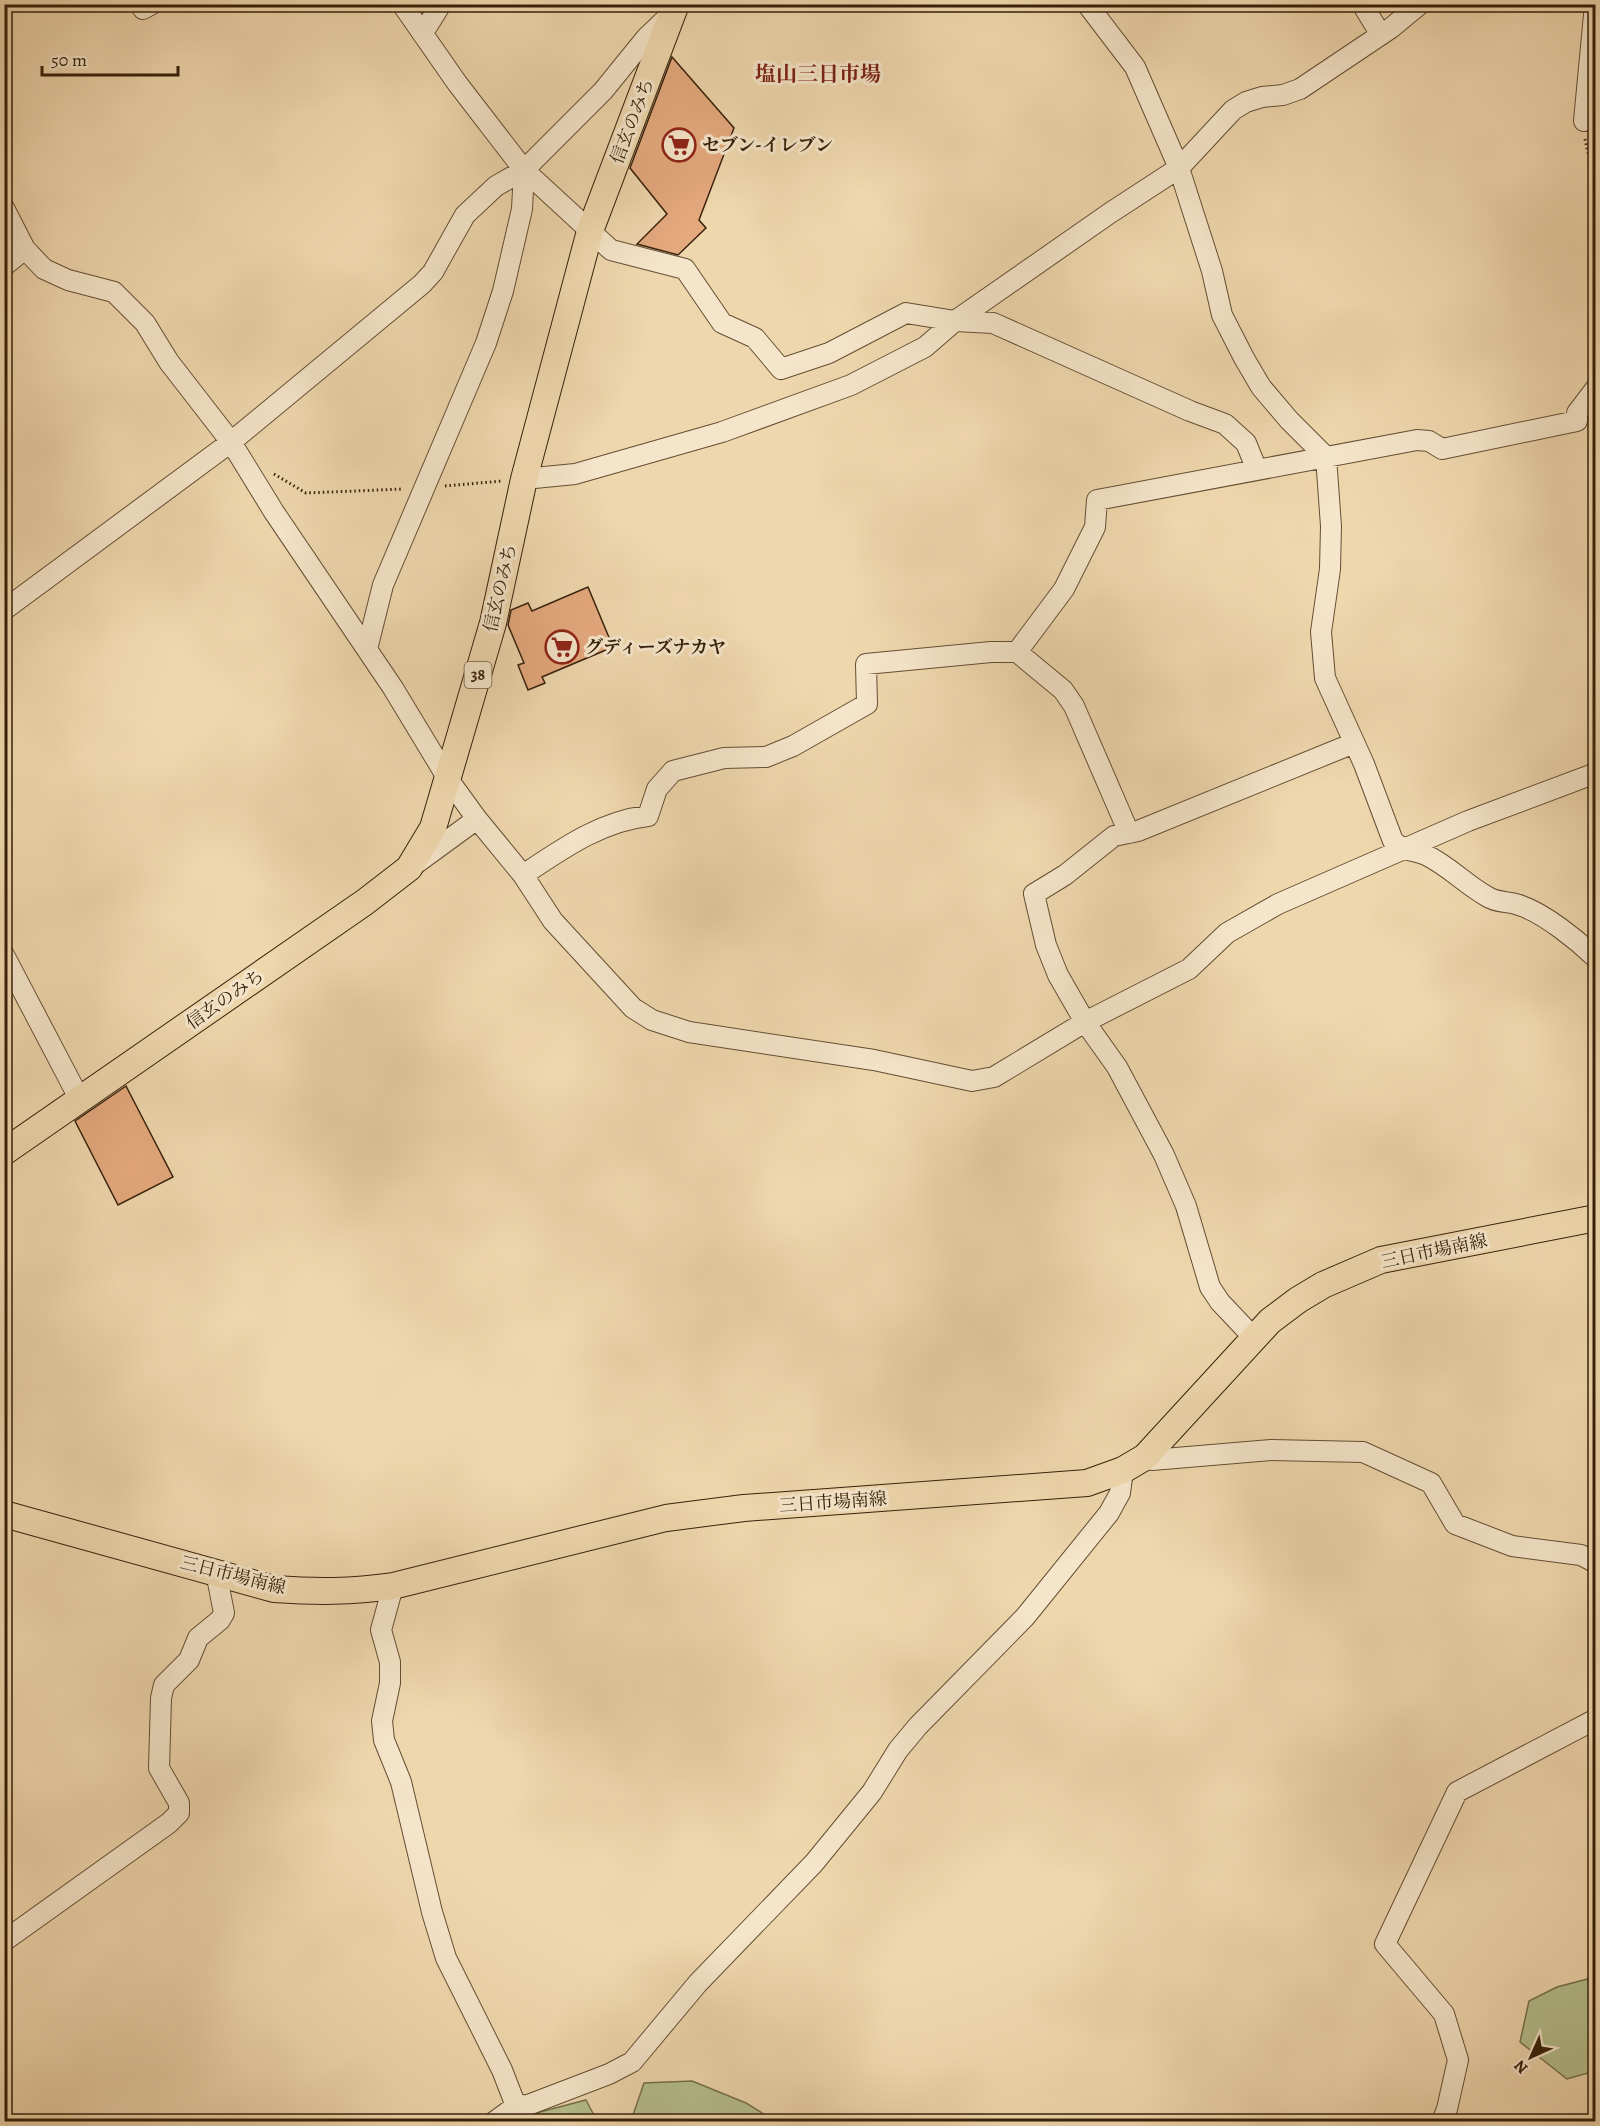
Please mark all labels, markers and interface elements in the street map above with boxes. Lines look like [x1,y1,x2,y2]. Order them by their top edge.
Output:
scale bar [42,39,178,77]
text: 50 m [51,48,87,72]
district label: 塩山三日市場 [755,60,881,88]
street label: 信玄のみち [605,75,659,167]
supermarket icon: セブン-イレブン [661,127,697,163]
place label: セブン-イレブン [702,133,833,157]
street label: 信玄のみち [478,541,522,635]
supermarket icon: グディーズナカヤ [544,629,580,665]
place label: グディーズナカヤ [585,635,726,659]
road number: 38 [464,662,492,688]
street label: 信玄のみち [181,963,269,1035]
street label: 三日市場南線 [1379,1228,1489,1274]
street label: 三日市場南線 [778,1486,888,1518]
street label: 三日市場南線 [178,1550,288,1600]
north arrow [1501,2027,1561,2087]
text: N [1509,2055,1533,2079]

